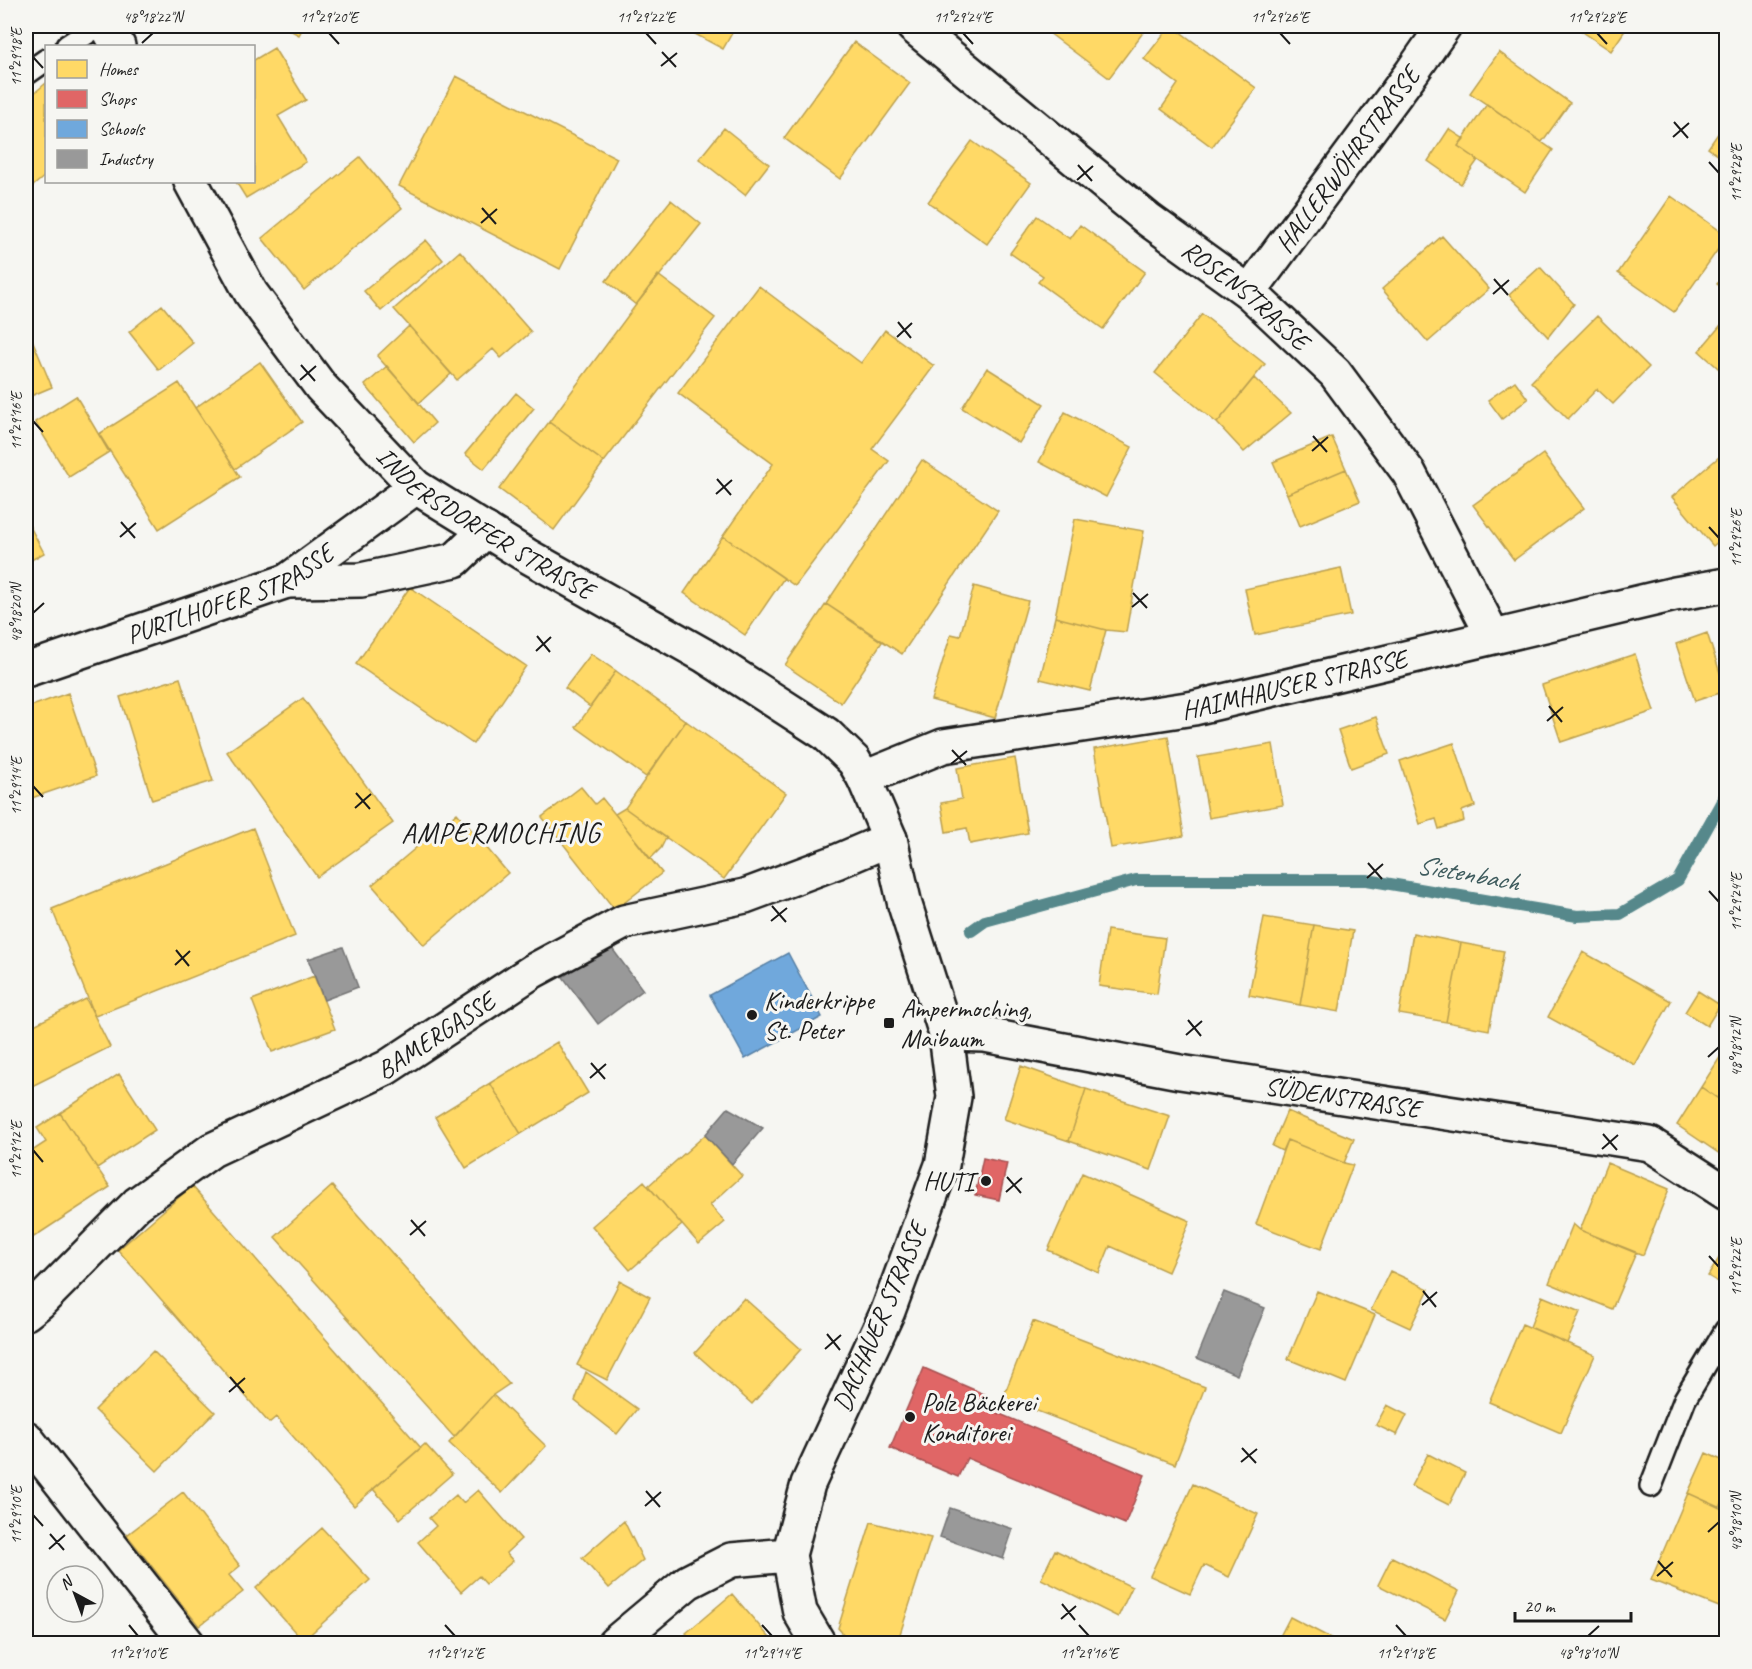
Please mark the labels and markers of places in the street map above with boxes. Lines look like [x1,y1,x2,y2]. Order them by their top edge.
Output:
place label: Kinderkrippe St. Peter [764,984,876,1047]
place label: Ampermoching, Maibaum [901,992,1032,1055]
marker: Kinderkrippe St. Peter [745,1008,759,1022]
marker: Ampermoching, Maibaum [882,1016,896,1030]
place label: HUTI [923,1165,980,1198]
marker: HUTI [979,1174,993,1188]
place label: Polz Bäckerei Konditorei [922,1386,1039,1449]
marker: Polz Bäckerei Konditorei [903,1410,917,1424]

